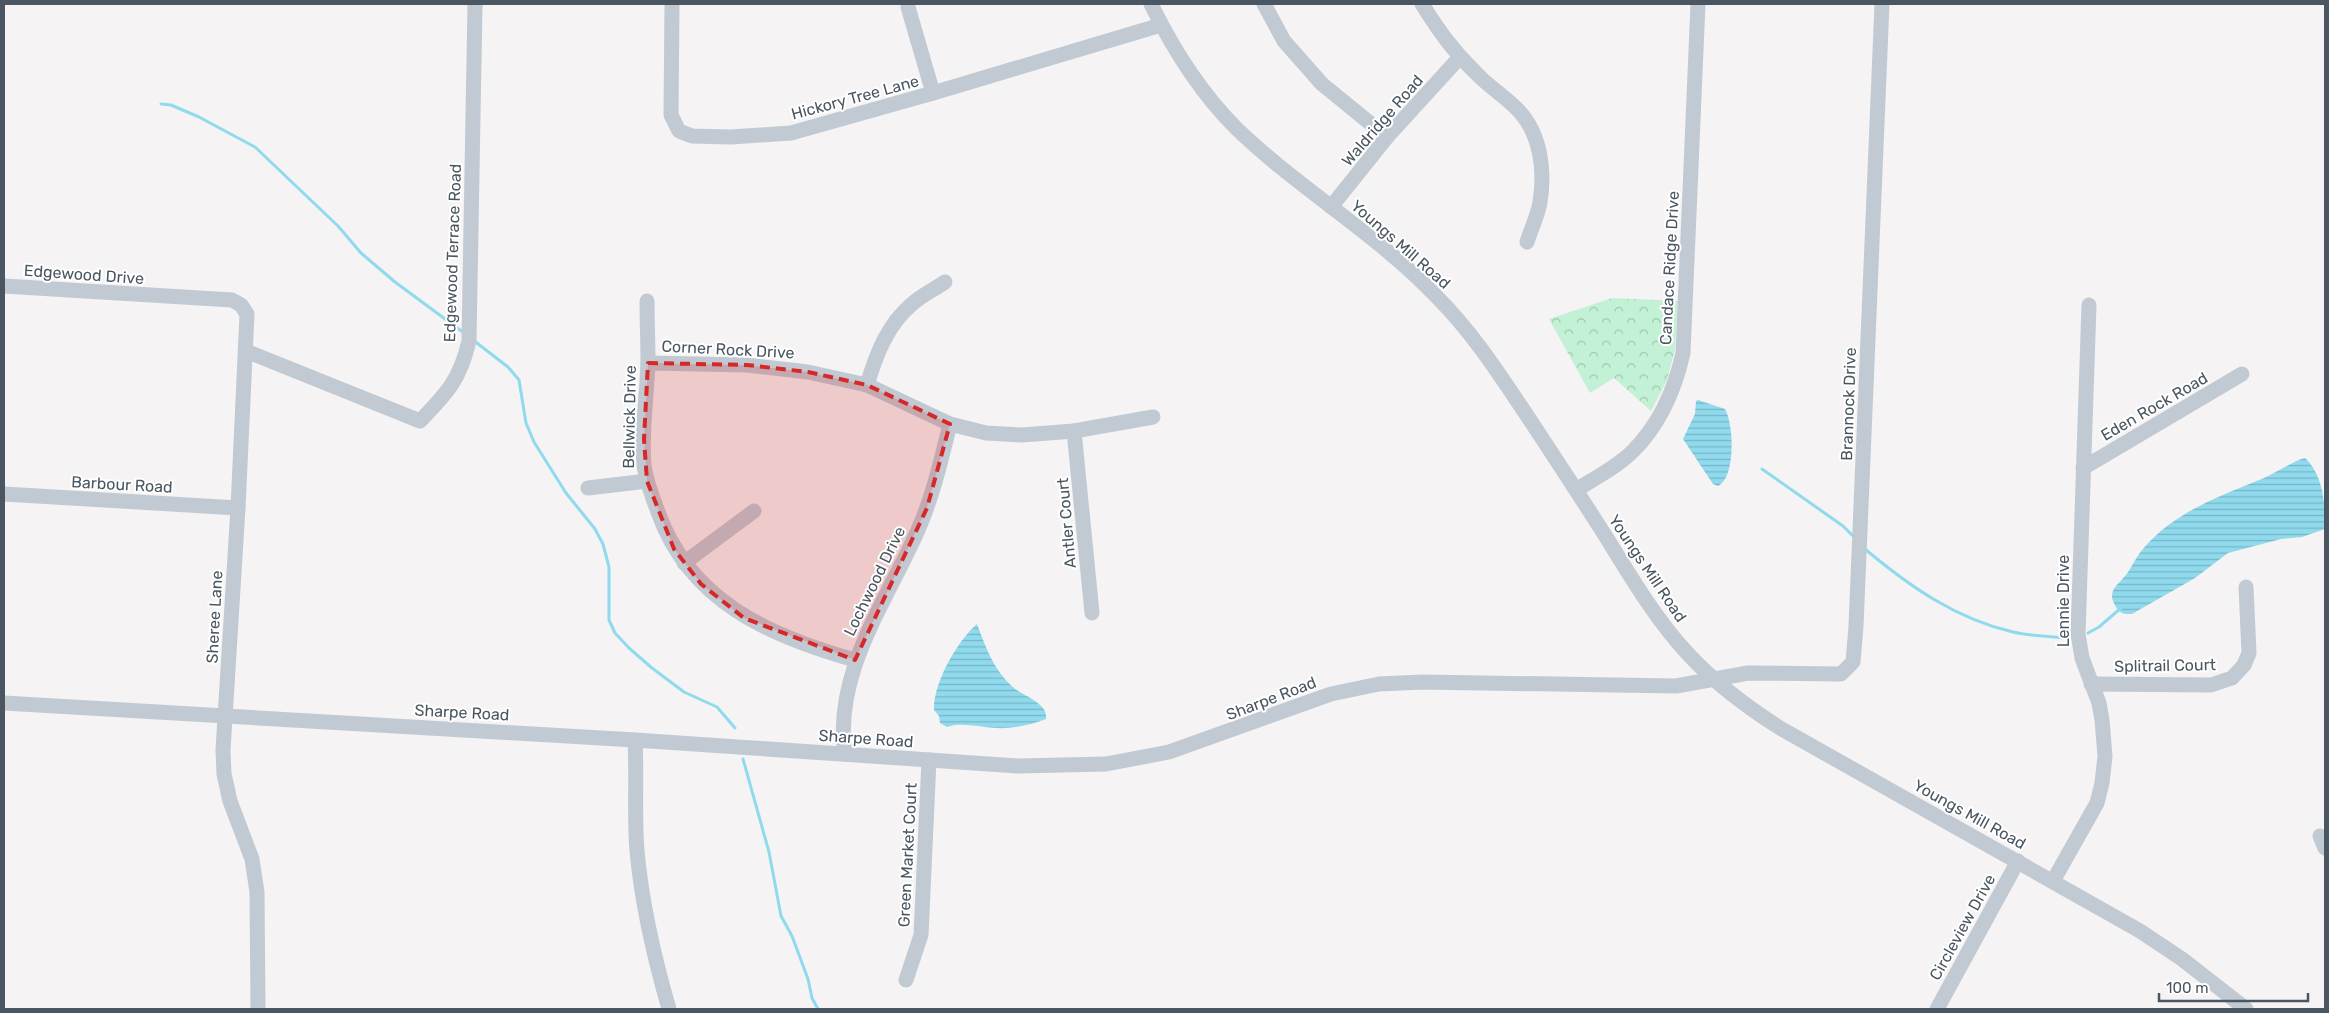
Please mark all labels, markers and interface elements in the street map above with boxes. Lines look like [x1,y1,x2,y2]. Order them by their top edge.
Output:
street label: Hickory Tree Lane [789,71,921,124]
street label: Waldridge Road [1338,71,1427,170]
street label: Edgewood Terrace Road [440,163,465,343]
street label: Candace Ridge Drive [1656,191,1683,345]
street label: Youngs Mill Road [1347,196,1454,293]
street label: Edgewood Drive [23,261,145,288]
street label: Corner Rock Drive [661,337,795,362]
street label: Brannock Drive [1837,347,1860,461]
street label: Bellwick Drive [619,365,640,469]
street label: Eden Rock Road [2098,368,2211,445]
street label: Barbour Road [71,472,173,497]
street label: Antler Court [1053,477,1080,569]
street label: Youngs Mill Road [1605,511,1691,626]
street label: Lochwood Drive [840,523,909,639]
street label: Lennie Drive [2054,555,2073,647]
street label: Sheree Lane [203,570,226,664]
street label: Splitrail Court [2114,655,2216,676]
street label: Sharpe Road [1223,673,1319,724]
street label: Sharpe Road [414,701,510,724]
street label: Sharpe Road [818,726,914,751]
street label: Youngs Mill Road [1910,776,2029,853]
street label: Green Market Court [894,782,921,928]
street label: Circleview Drive [1925,871,1999,984]
scale bar [2159,970,2308,1002]
text: 100 m [2166,979,2208,997]

